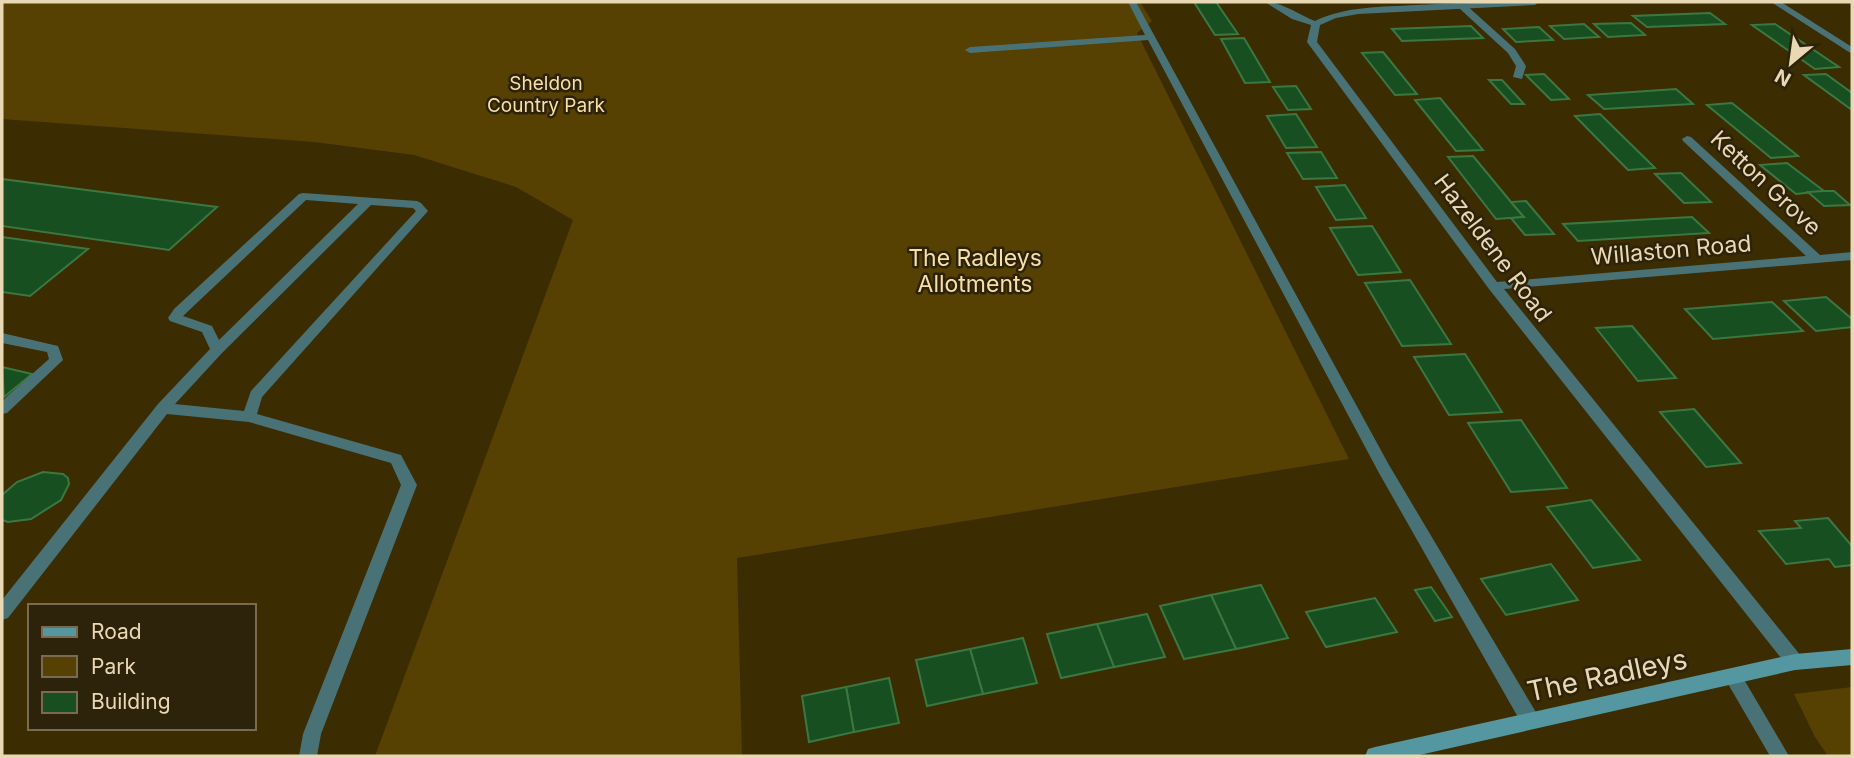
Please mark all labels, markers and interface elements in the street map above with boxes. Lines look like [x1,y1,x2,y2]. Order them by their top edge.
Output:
north arrow [1756,28,1826,98]
text: N [1771,64,1795,91]
park label: Sheldon Country Park [487,72,606,117]
street label: Ketton Grove [1705,125,1827,241]
street label: Hazeldene Road [1428,169,1558,327]
street label: Willaston Road [1590,229,1752,271]
park label: The Radleys Allotments [908,244,1042,298]
legend [28,604,256,730]
text: Road [91,619,142,644]
street label: The Radleys [1524,641,1690,709]
text: Park [91,654,136,679]
text: Building [91,689,171,714]

